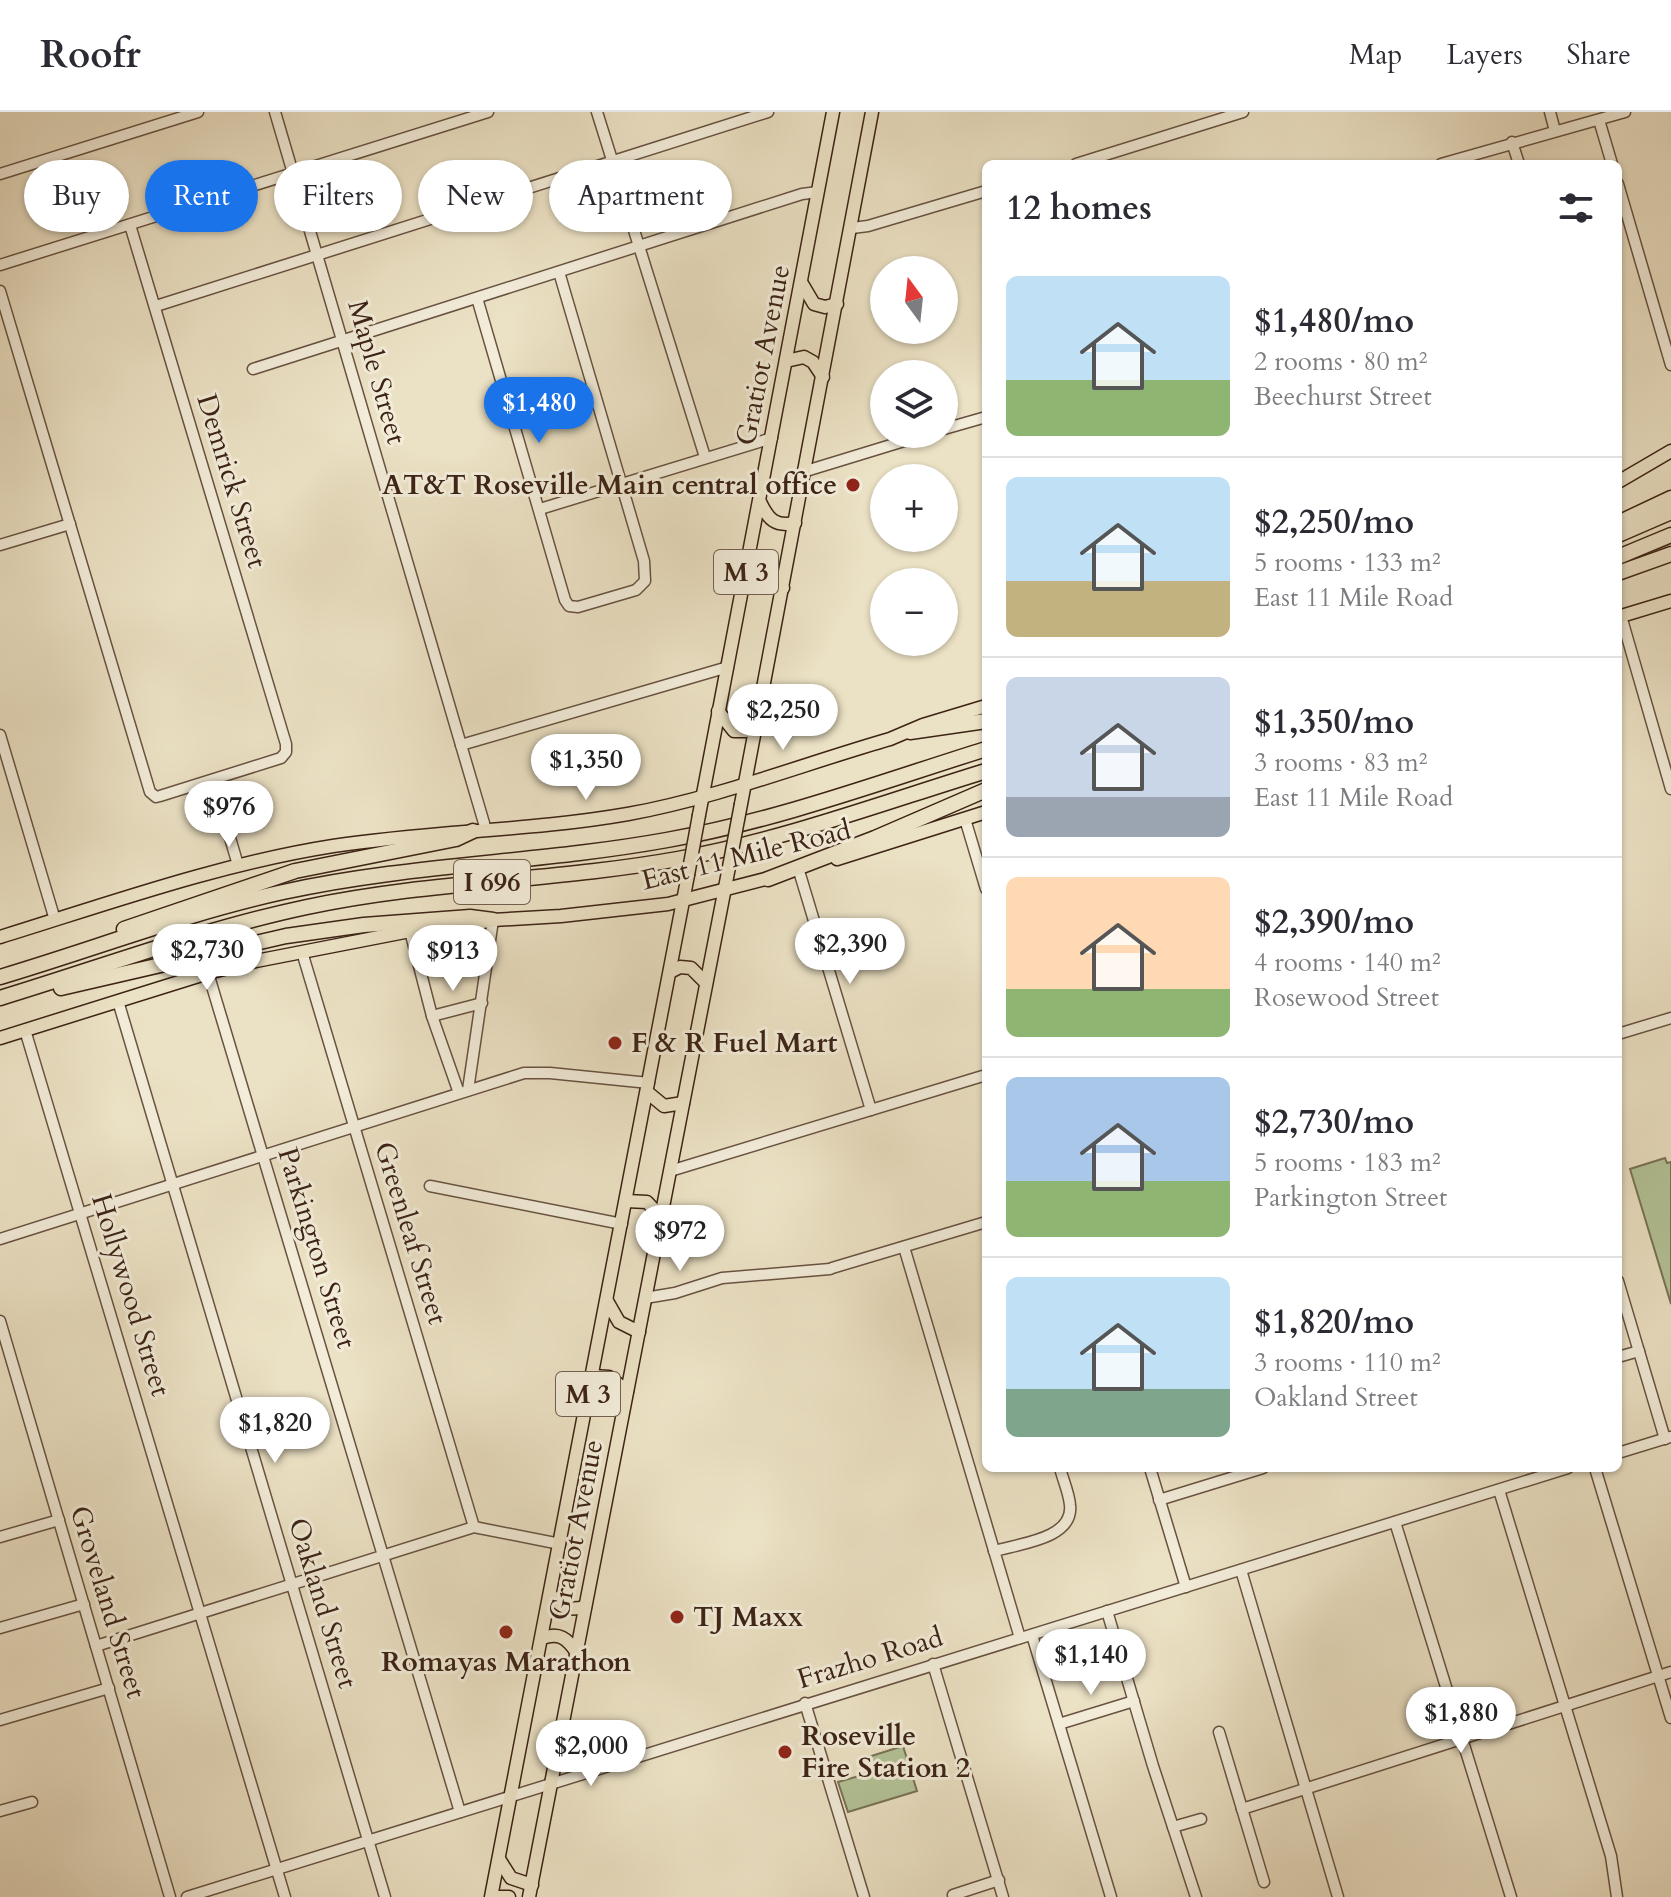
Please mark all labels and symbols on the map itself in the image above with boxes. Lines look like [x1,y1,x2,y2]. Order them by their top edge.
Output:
north arrow [870,256,958,344]
street label: Gratiot Avenue [727,261,799,449]
street label: Maple Street [338,296,416,449]
pin: $1,480 [474,377,604,445]
street label: Demrick Street [188,389,277,573]
place label: AT&T Roseville Main central office [382,466,837,504]
marker: AT&T Roseville Main central office [844,476,862,494]
road number: M 3 [714,550,778,594]
pin: $2,250 [718,684,848,752]
pin: $1,350 [521,734,651,802]
pin: $976 [182,781,276,849]
street label: East 11 Mile Road [637,811,855,899]
road number: I 696 [454,860,530,904]
pin: $2,390 [785,918,915,986]
pin: $2,730 [142,924,272,992]
pin: $913 [406,925,500,993]
place label: F & R Fuel Mart [631,1024,837,1062]
marker: F & R Fuel Mart [606,1034,624,1052]
street label: Greenleaf Street [365,1137,457,1329]
street label: Parkington Street [268,1143,366,1353]
street label: Hollywood Street [82,1189,180,1401]
pin: $972 [633,1205,727,1273]
road number: M 3 [556,1372,620,1416]
pin: $1,820 [210,1397,340,1465]
street label: Gratiot Avenue [540,1436,612,1624]
street label: Groveland Street [61,1501,155,1703]
street label: Oakland Street [279,1513,367,1693]
place label: TJ Maxx [693,1598,803,1636]
marker: TJ Maxx [668,1608,686,1626]
street label: Frazho Road [793,1618,948,1698]
marker: Romayas Marathon [497,1623,515,1641]
pin: $1,140 [1026,1629,1156,1697]
place label: Romayas Marathon [381,1643,631,1681]
pin: $1,880 [1396,1687,1526,1755]
place label: Roseville Fire Station 2 [801,1717,970,1787]
pin: $2,000 [526,1720,656,1788]
marker: Roseville Fire Station 2 [776,1743,794,1761]

